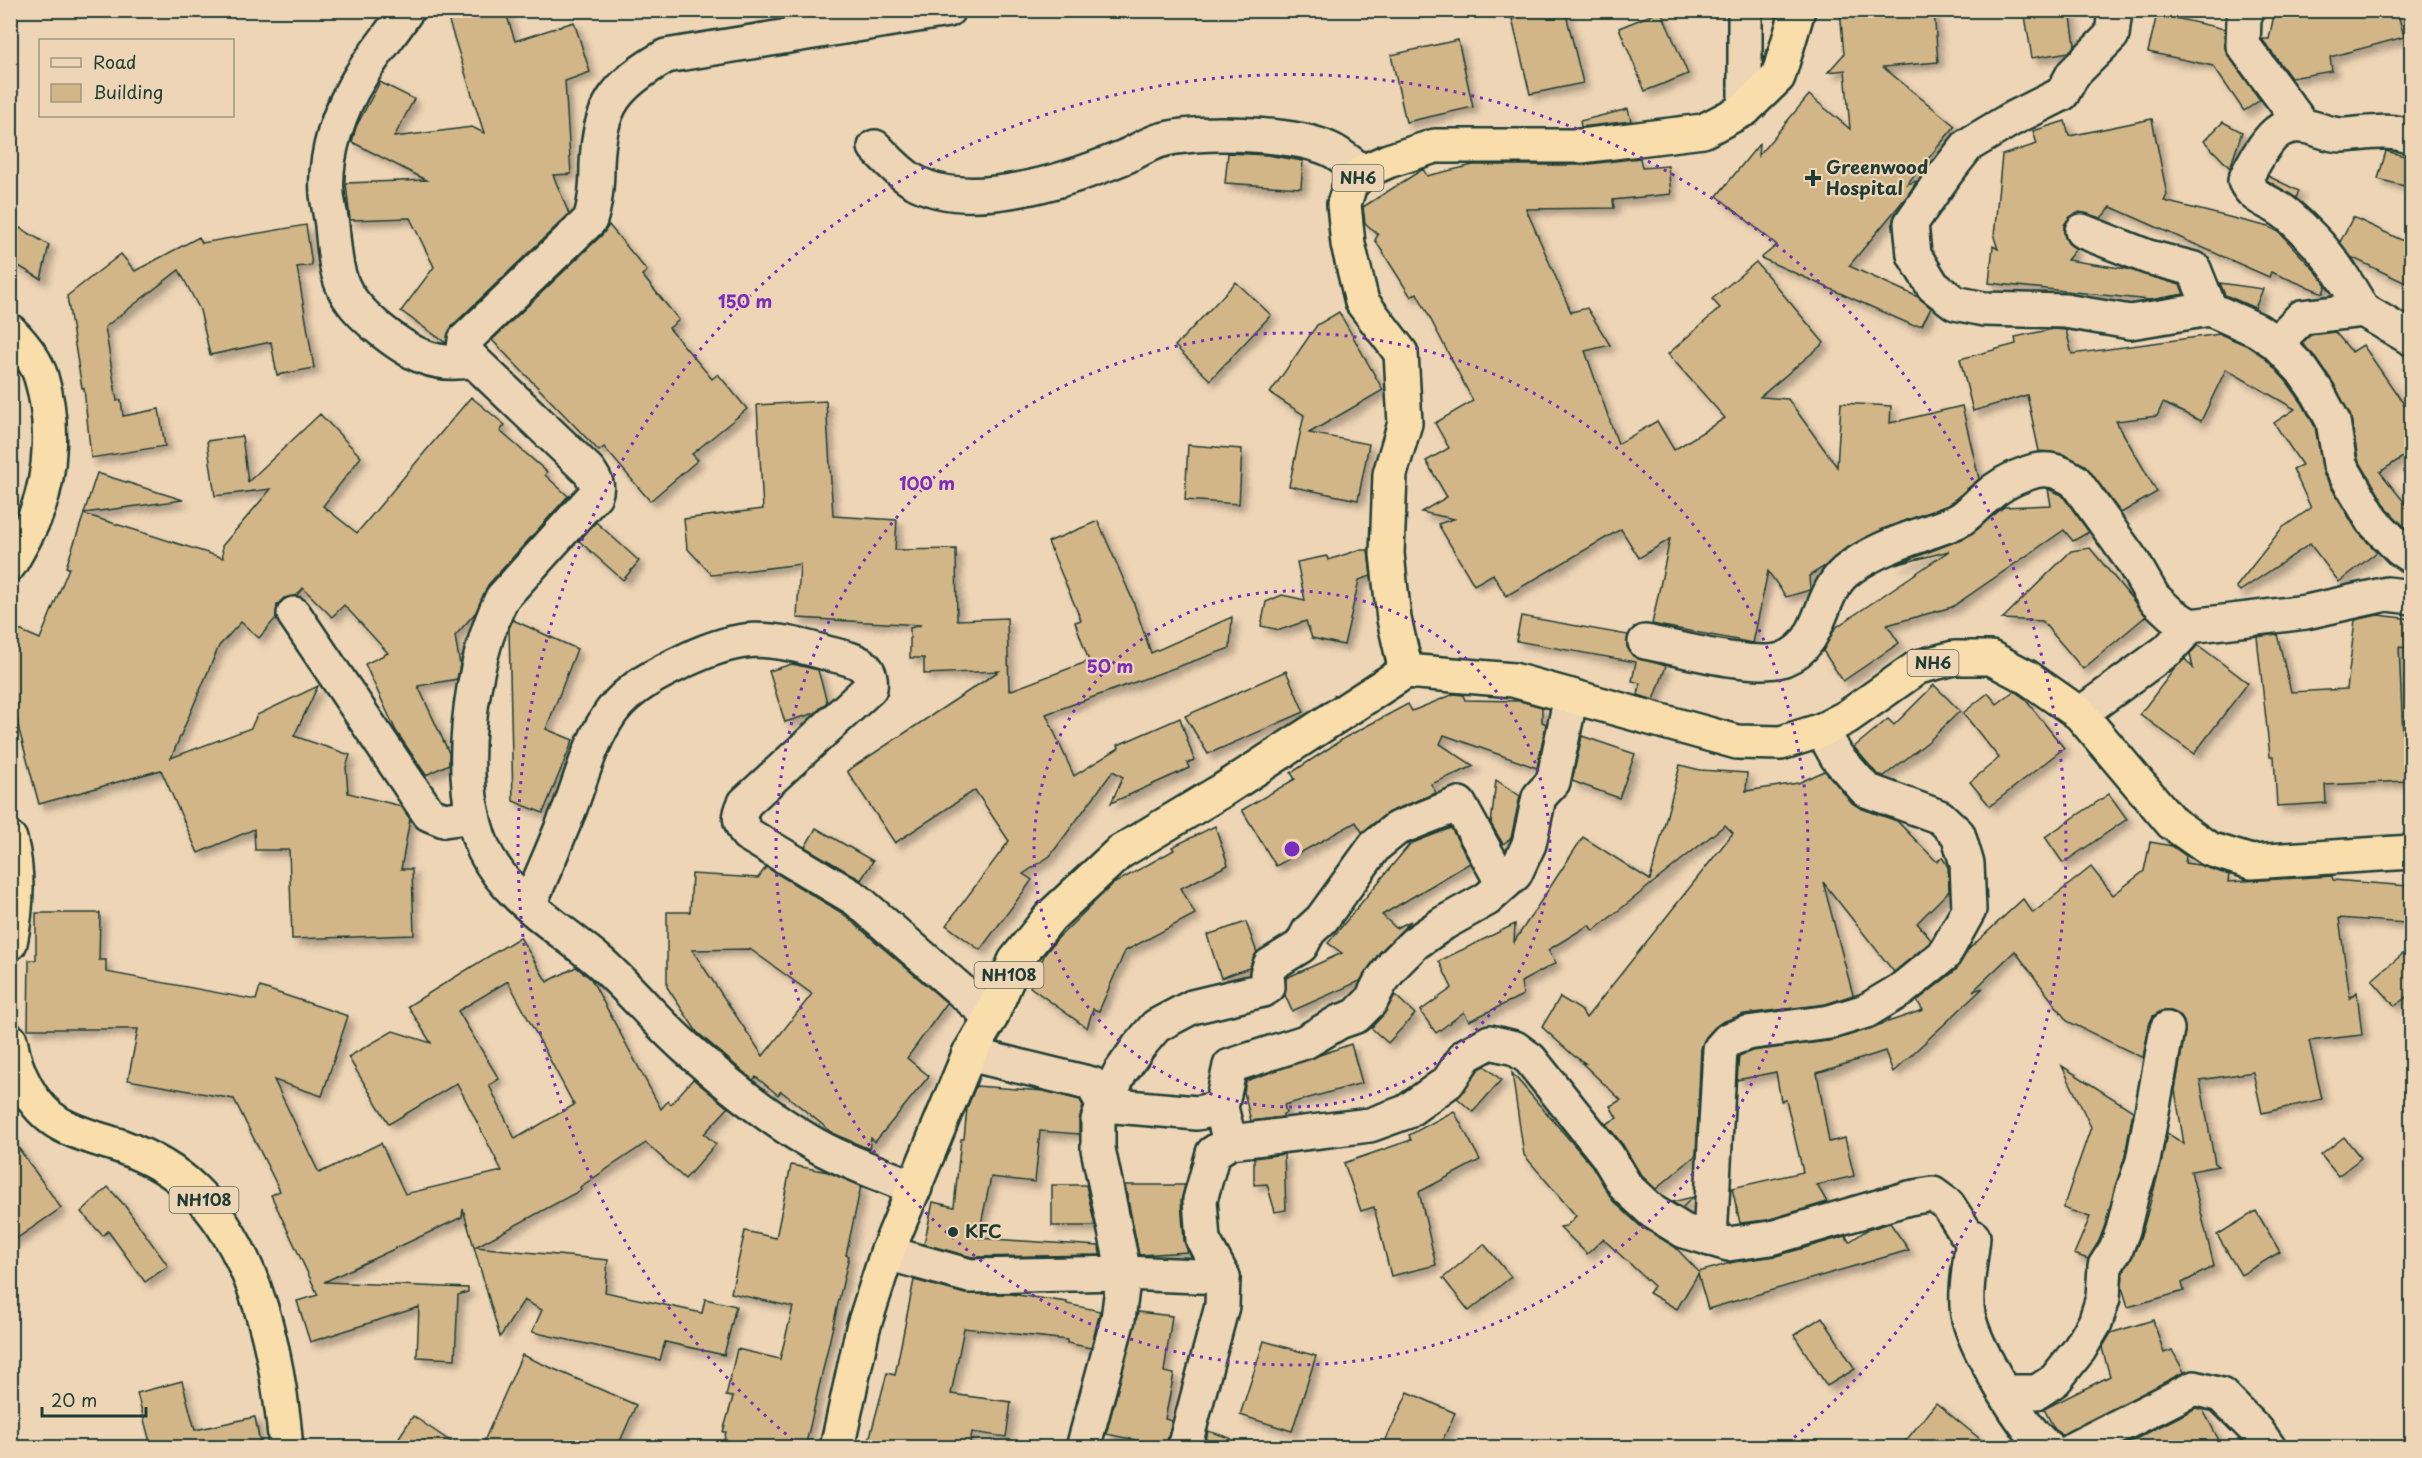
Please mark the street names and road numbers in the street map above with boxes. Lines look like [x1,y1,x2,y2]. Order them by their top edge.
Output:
road number: NH6 [1332,165,1384,191]
road number: NH6 [1908,650,1958,676]
road number: NH108 [974,962,1044,988]
road number: NH108 [170,1187,238,1213]

